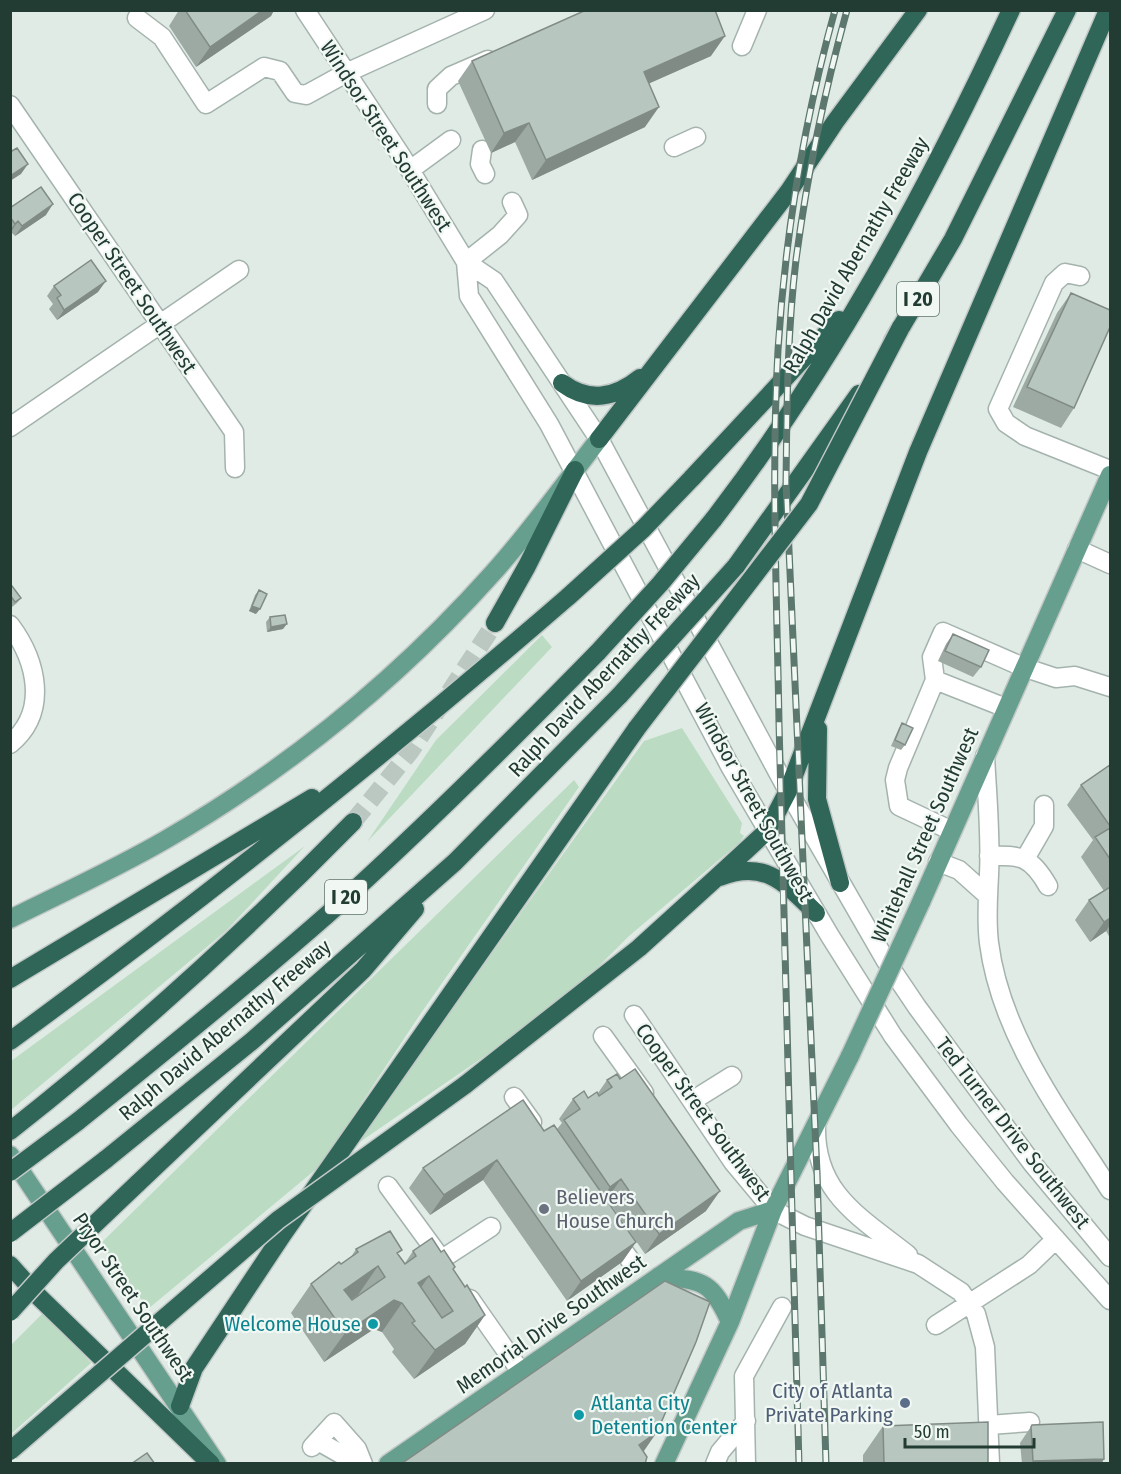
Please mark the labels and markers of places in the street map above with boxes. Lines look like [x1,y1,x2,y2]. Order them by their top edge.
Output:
place label: Believers House Church [556,1184,674,1234]
marker: Believers House Church [537,1202,551,1216]
place label: Welcome House [224,1311,361,1337]
marker: Welcome House [366,1317,380,1331]
place label: City of Atlanta Private Parking [765,1378,893,1428]
place label: Atlanta City Detention Center [591,1390,737,1440]
marker: City of Atlanta Private Parking [898,1396,912,1410]
marker: Atlanta City Detention Center [572,1408,586,1422]

